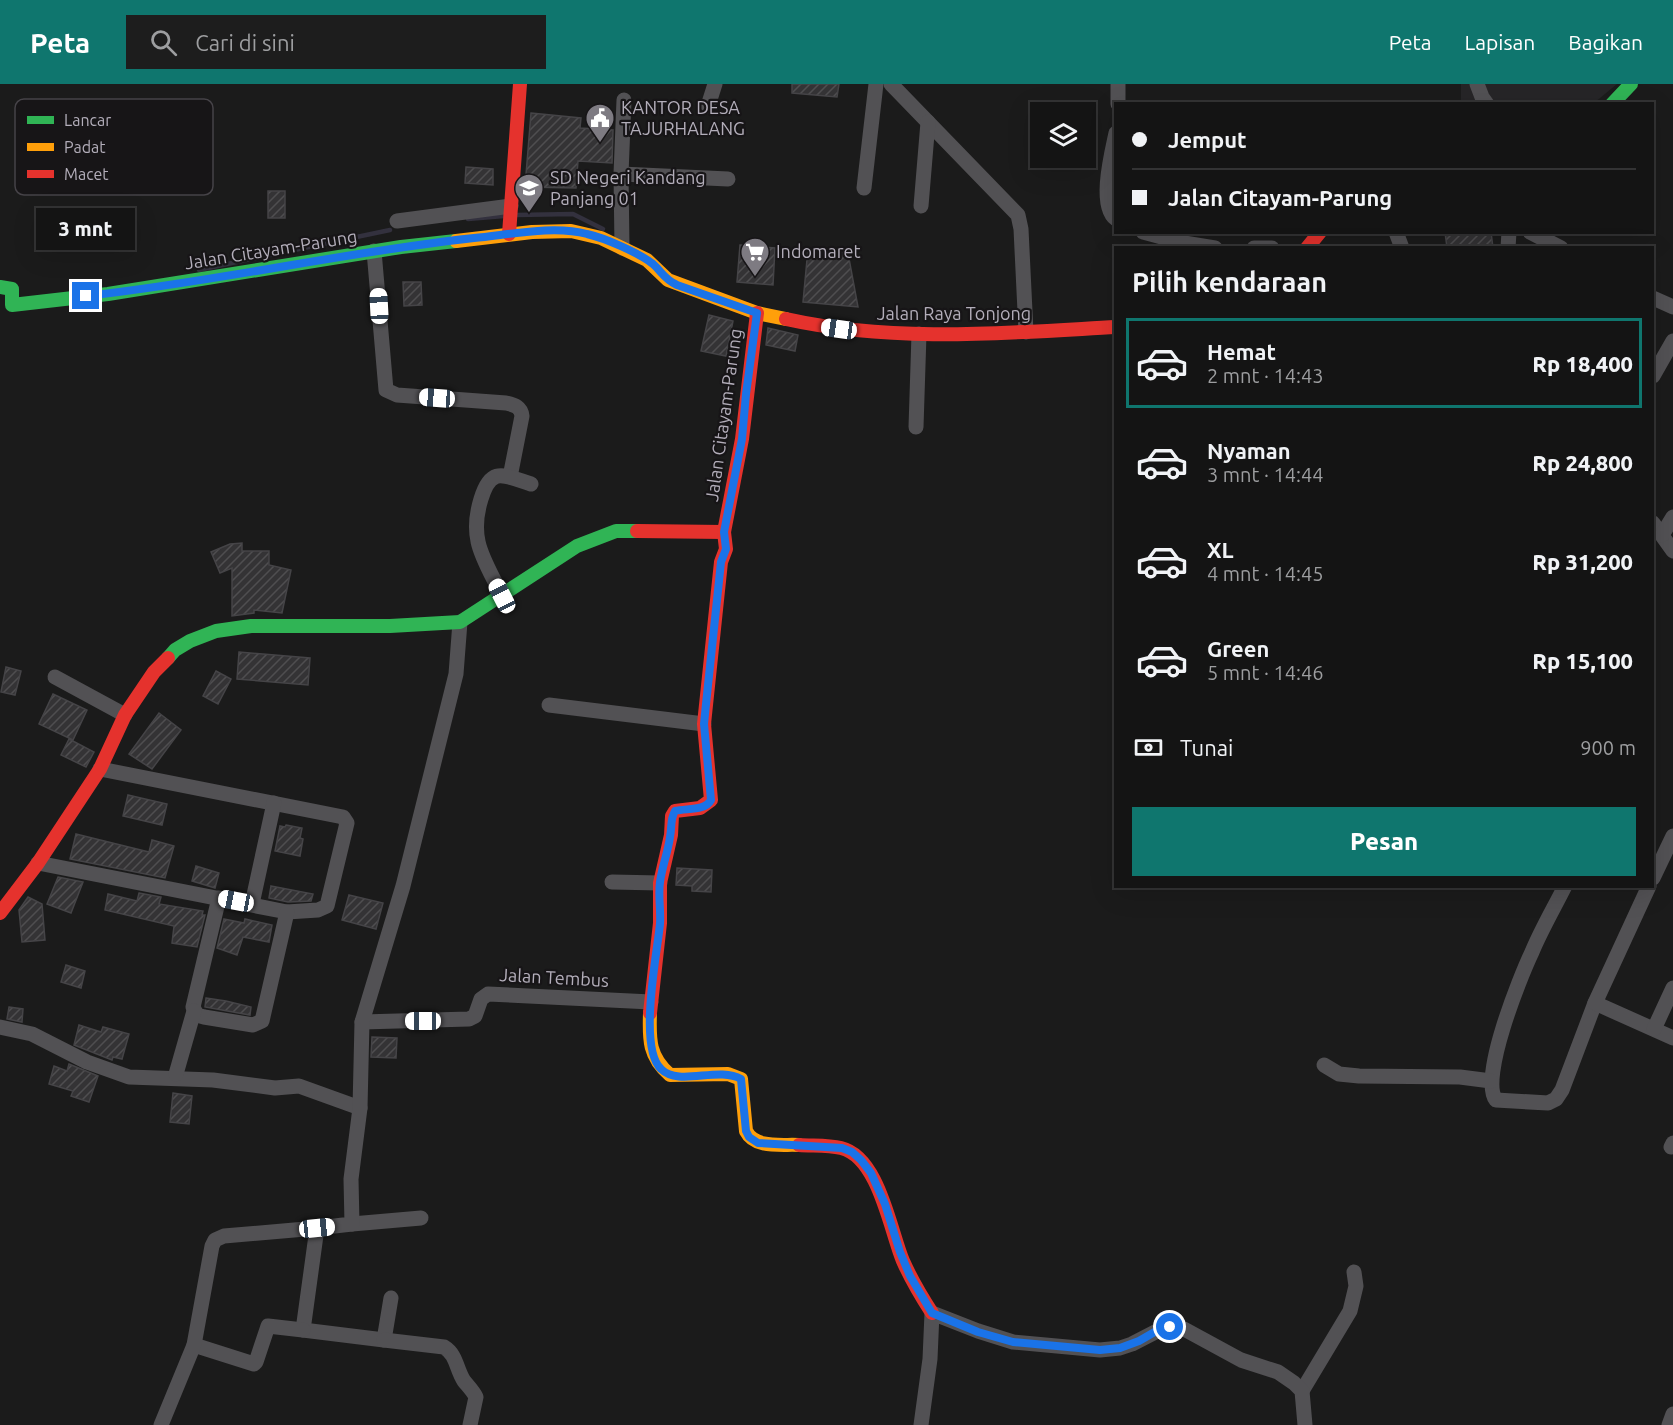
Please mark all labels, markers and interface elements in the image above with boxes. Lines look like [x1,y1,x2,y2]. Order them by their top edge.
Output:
search box [126,15,546,69]
icon: search [147,26,180,59]
text: Peta [30,27,90,58]
text: Cari di sini [195,30,295,55]
text: Peta [1389,30,1432,54]
text: Lapisan [1465,30,1535,54]
text: Bagikan [1568,30,1643,54]
place label: KANTOR DESA TAJURHALANG [621,97,745,138]
legend [15,99,213,195]
public building icon: KANTOR DESA TAJURHALANG [584,102,616,144]
map controls [1030,102,1096,168]
button: layers [1030,102,1096,168]
text: Lancar [64,111,111,129]
text: Jemput [1168,127,1247,152]
text: Padat [64,138,106,156]
text: Macet [64,165,109,183]
place label: SD Negeri Kandang Panjang 01 [550,167,706,208]
school or university icon: SD Negeri Kandang Panjang 01 [513,172,545,214]
text: Jalan Citayam-Parung [1168,185,1392,210]
callout: 3 mnt [36,209,136,251]
text: 3 mnt [59,217,112,240]
street label: Jalan Citayam-Parung [183,225,359,273]
supermarket icon: Indomaret [739,236,771,278]
place label: Indomaret [776,241,861,261]
text: Pilih kendaraan [1132,267,1327,297]
route end [72,282,99,309]
car [369,288,389,324]
street label: Jalan Raya Tonjong [877,303,1031,323]
car [820,318,858,340]
street label: Jalan Citayam-Parung [701,327,745,503]
icon: car [1135,336,1189,390]
text: Hemat [1207,339,1276,364]
text: Rp 18,400 [1532,351,1633,376]
text: 2 mnt · 14:43 [1207,364,1324,387]
car [418,388,456,408]
icon: car [1135,435,1189,489]
text: Nyaman [1207,438,1291,463]
text: Rp 24,800 [1532,450,1633,475]
text: 3 mnt · 14:44 [1207,463,1324,486]
icon: car [1135,534,1189,588]
text: XL [1207,537,1234,562]
text: Rp 31,200 [1532,549,1633,574]
text: 4 mnt · 14:45 [1207,562,1324,585]
car [486,576,518,616]
icon: car [1135,633,1189,687]
text: Green [1207,636,1269,661]
text: Rp 15,100 [1532,648,1633,673]
text: 5 mnt · 14:46 [1207,661,1324,684]
icon: cash [1132,731,1165,764]
text: Tunai [1180,735,1233,760]
text: 900 m [1580,736,1636,759]
button: Pesan [1132,807,1636,876]
car [217,889,255,913]
street label: Jalan Tembus [499,964,610,990]
car [405,1012,441,1030]
car [298,1217,336,1239]
route start [1156,1313,1183,1340]

